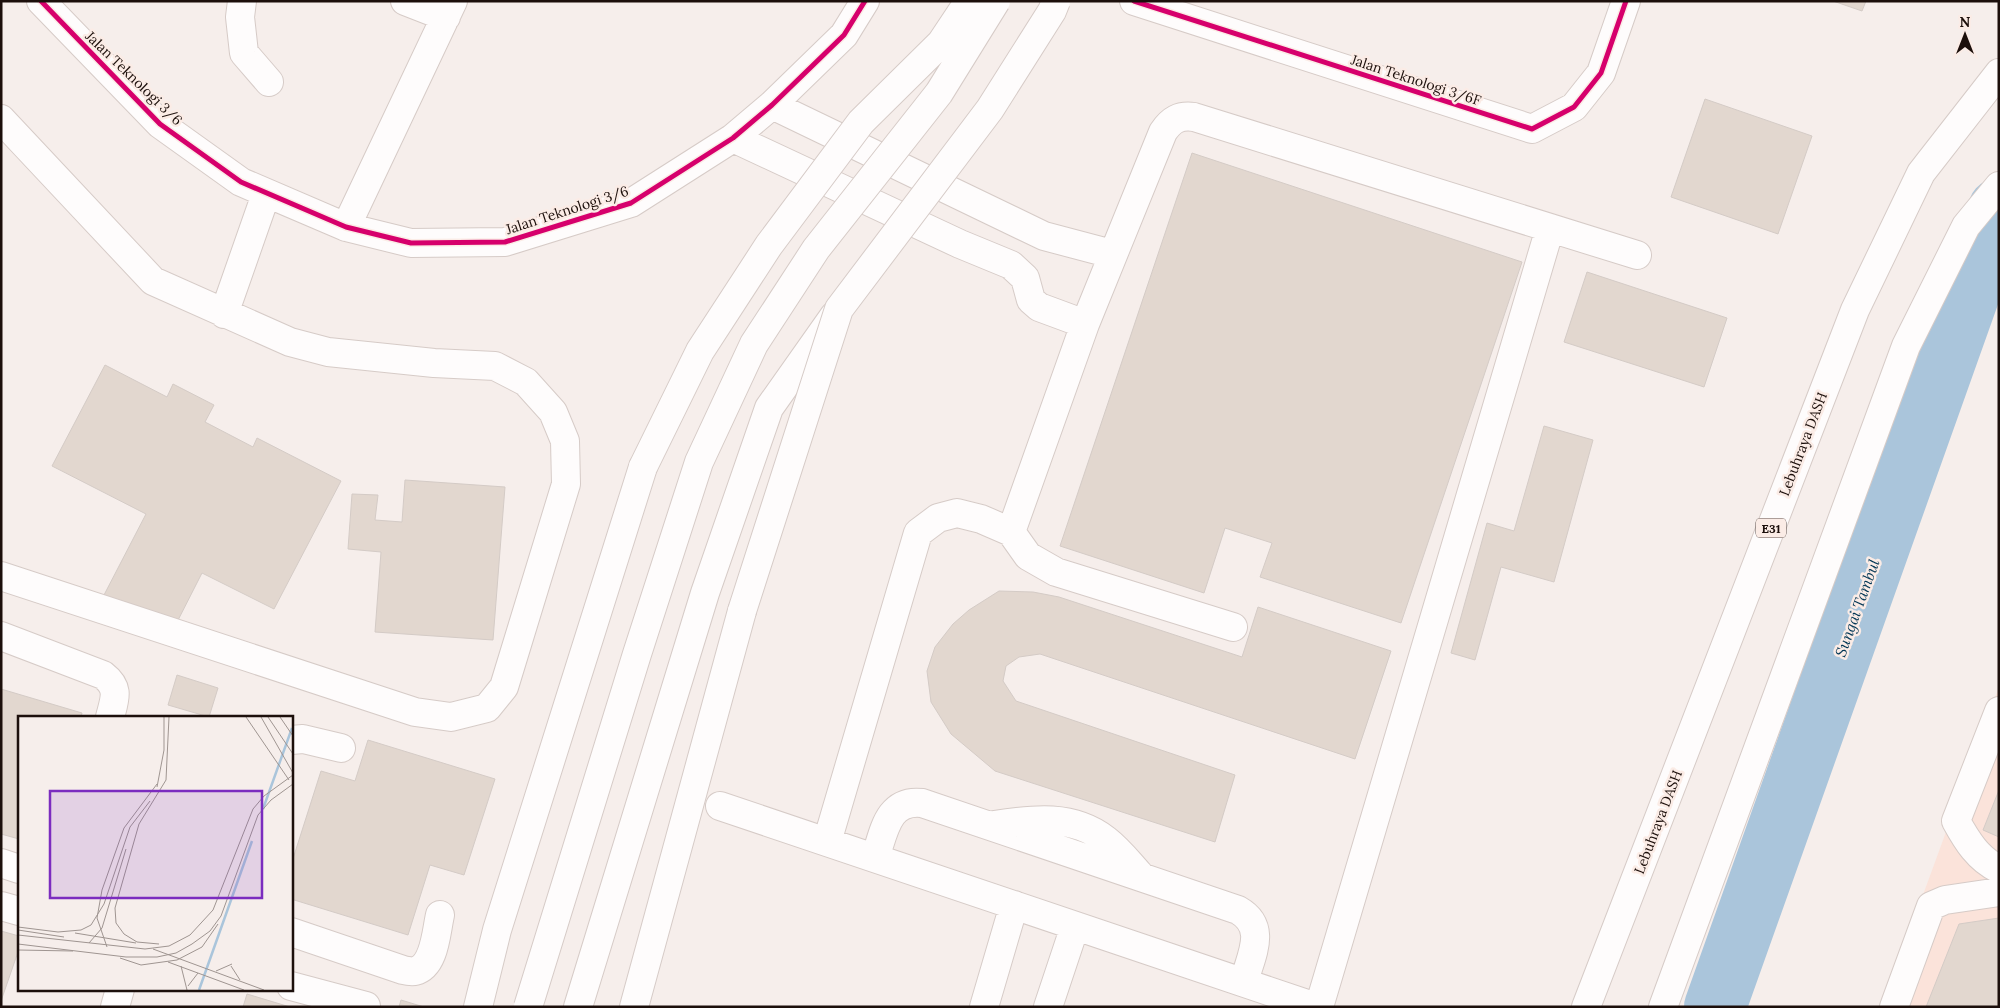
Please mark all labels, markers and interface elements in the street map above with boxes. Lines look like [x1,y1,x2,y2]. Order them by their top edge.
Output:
north arrow [1940,10,1990,60]
text: N [1960,13,1971,31]
street label: Jalan Teknologi 3/6 [81,26,186,129]
street label: Jalan Teknologi 3/6F [1348,50,1484,110]
street label: Jalan Teknologi 3/6 [502,182,631,239]
street label: Lebuhraya DASH [1775,389,1831,498]
road number: E31 [1756,518,1786,538]
water label: Sungai Tambul [1831,556,1884,659]
inset map [18,716,292,990]
street label: Lebuhraya DASH [1630,767,1686,876]

